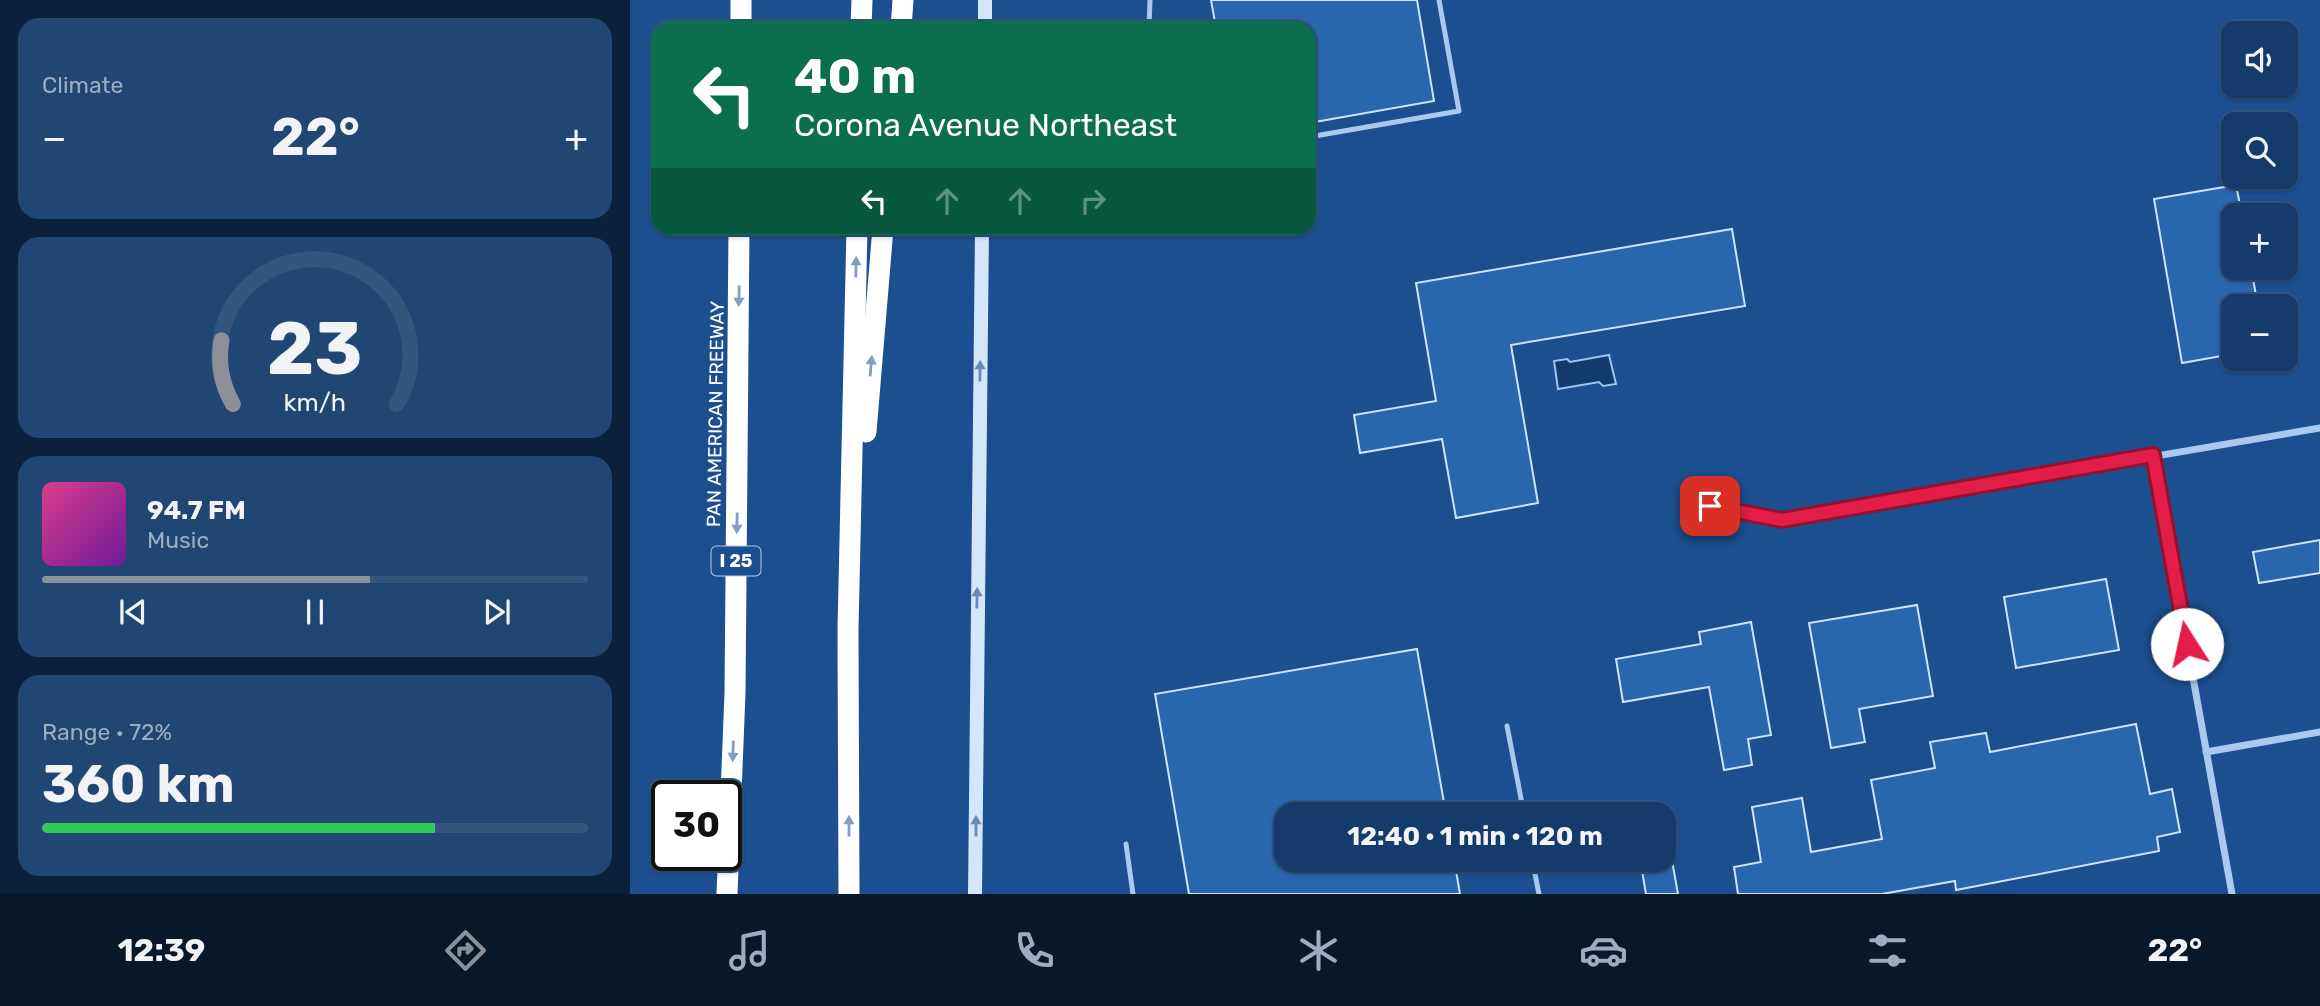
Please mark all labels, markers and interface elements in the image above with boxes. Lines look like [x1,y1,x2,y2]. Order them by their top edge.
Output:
map controls [2221,21,2298,371]
button: sound [2221,21,2298,98]
text: 40 m [794,47,916,105]
icon: left [679,49,770,140]
text: Climate [42,71,123,99]
text: 22° [271,106,360,168]
text: Corona Avenue Northeast [794,106,1177,144]
button: search [2221,112,2298,189]
text: − [42,115,67,161]
text: + [564,115,588,161]
icon: left [855,182,893,220]
icon: ahead [928,182,966,220]
icon: ahead [1001,182,1039,220]
icon: right [1074,182,1112,220]
button: + [2221,203,2298,280]
one-way arrow [850,255,862,277]
one-way arrow [733,285,745,307]
button: − [2221,294,2298,371]
street label: PAN AMERICAN FREEWAY [702,301,729,527]
text: 23 [267,306,363,392]
one-way arrow [866,354,877,376]
one-way arrow [974,360,986,382]
text: km/h [284,387,346,416]
pin [1680,476,1740,536]
icon: arrive [1691,487,1729,525]
text: 94.7 FM [147,495,246,526]
one-way arrow [731,512,743,534]
text: Music [147,526,209,554]
road number: I 25 [712,546,760,576]
one-way arrow [971,587,983,609]
icon: previous [114,593,152,631]
icon: pause [296,593,334,631]
icon: next [478,593,516,631]
position arrow [2150,607,2224,681]
text: Range · 72% [42,718,172,746]
one-way arrow [727,740,738,762]
text: 360 km [42,753,235,815]
speed limit sign: 30 [651,780,742,871]
one-way arrow [843,815,855,837]
one-way arrow [970,815,981,837]
text: 12:40 · 1 min · 120 m [1347,821,1603,852]
icon: directions [441,926,490,975]
icon: music [725,926,774,975]
icon: phone [1010,926,1059,975]
icon: climate [1294,926,1343,975]
icon: car [1579,926,1628,975]
icon: filters [1863,926,1912,975]
text: 12:39 [118,931,205,969]
text: 22° [2147,931,2202,969]

